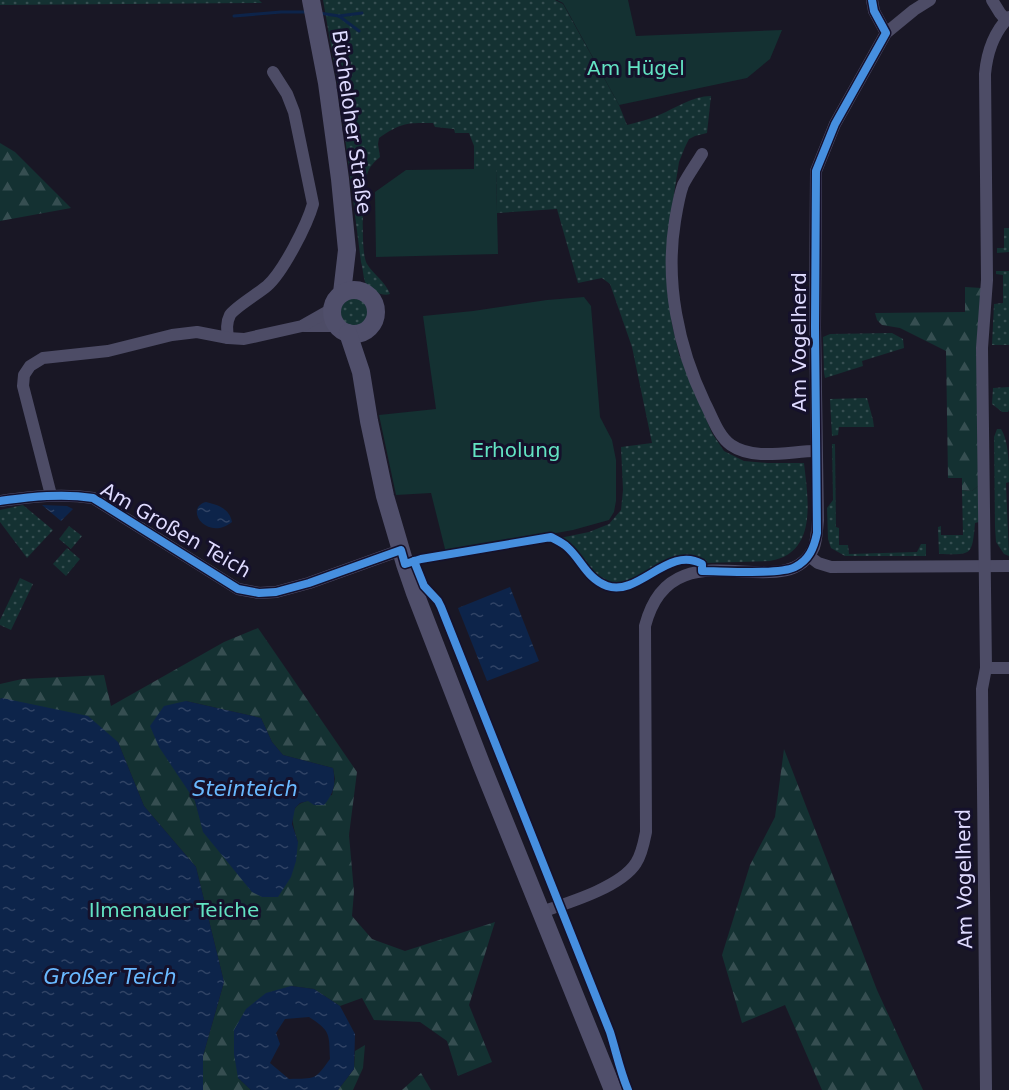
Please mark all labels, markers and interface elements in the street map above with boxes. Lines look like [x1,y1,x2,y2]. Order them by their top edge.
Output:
street label: Bücheloher Straße [327,28,377,216]
park label: Am Hügel [587,56,685,80]
street label: Am Vogelherd [787,272,811,412]
park label: Erholung [471,438,561,462]
street label: Am Großen Teich [97,477,255,583]
water label: Steinteich [192,777,298,801]
street label: Am Vogelherd [951,809,977,949]
park label: Ilmenauer Teiche [89,898,259,922]
water label: Großer Teich [43,965,177,989]

